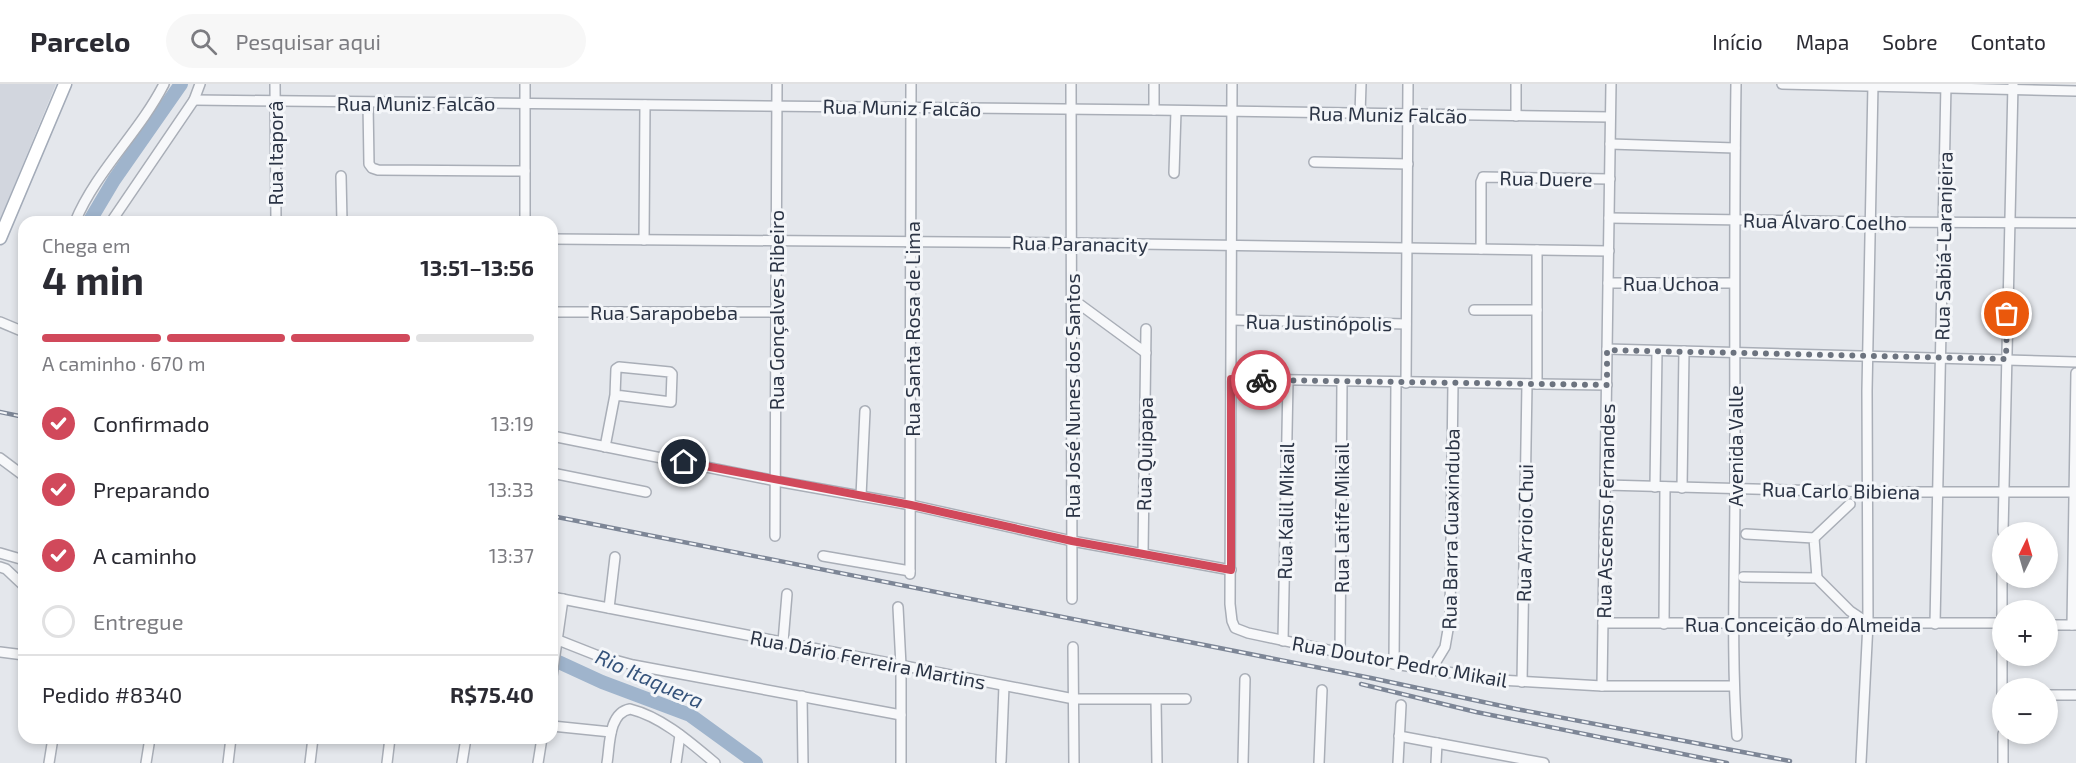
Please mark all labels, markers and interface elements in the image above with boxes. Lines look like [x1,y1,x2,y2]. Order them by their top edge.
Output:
search box [166,14,586,68]
text: Parcelo [30,24,130,58]
icon: search [187,25,220,58]
text: Pesquisar aqui [235,28,381,54]
text: Início [1712,29,1763,54]
text: Mapa [1796,29,1849,54]
text: Sobre [1882,29,1937,54]
text: Contato [1970,29,2046,54]
street label: Rua Muniz Falcão [337,91,495,115]
street label: Rua Muniz Falcão [822,94,982,120]
street label: Rua Itaporâ [263,101,287,206]
street label: Rua Muniz Falcão [1308,101,1468,127]
street label: Rua Sabiá-Laranjeira [1929,151,1957,341]
street label: Rua Duere [1499,165,1593,191]
street label: Rua Álvaro Coelho [1743,208,1907,234]
street label: Rua Gonçalves Ribeiro [764,210,789,410]
street label: Rua Santa Rosa de Lima [900,221,924,437]
street label: Rua Paranacity [1012,230,1149,256]
text: Chega em [42,233,131,257]
text: 13:51–13:56 [420,254,534,280]
text: 4 min [42,256,144,303]
street label: Rua Uchoa [1623,271,1719,295]
street label: Rua José Nunes dos Santos [1060,273,1084,519]
pin [1981,288,2032,339]
icon: bag [1990,297,2023,330]
street label: Rua Sarapobeba [590,300,738,324]
street label: Rua Justinópolis [1245,309,1393,335]
courier [1231,350,1291,410]
text: A caminho · 670 m [42,351,206,375]
icon: bike [1245,364,1278,397]
street label: Avenida Valle [1723,385,1747,507]
street label: Rua Quipapa [1131,397,1157,511]
street label: Rua Ascenso Fernandes [1591,403,1619,619]
icon: check [42,407,75,440]
text: Confirmado [93,410,209,436]
text: 13:19 [491,411,534,435]
street label: Rua Barra Guaxinduba [1436,428,1464,630]
pin [658,436,709,487]
street label: Rua Kalil Mikail [1272,442,1298,580]
street label: Rua Latife Mikail [1329,443,1353,593]
icon: home [667,445,700,478]
street label: Rua Arroio Chui [1511,464,1537,602]
icon: check [42,473,75,506]
text: Preparando [93,476,210,502]
text: 13:33 [488,477,534,501]
street label: Rua Carlo Bibiena [1762,477,1920,503]
north arrow [1992,522,2058,588]
map controls [1992,522,2058,744]
icon: check [42,539,75,572]
text: A caminho [93,542,197,568]
text: 13:37 [489,543,534,567]
button: + [1992,600,2058,666]
text: Entregue [93,608,183,634]
street label: Rua Conceição do Almeida [1685,612,1921,637]
street label: Rua Dário Ferreira Martins [748,624,988,694]
street label: Rua Doutor Pedro Mikail [1290,630,1510,692]
water label: Rio Itaquera [592,643,708,713]
button: − [1992,678,2058,744]
text: Pedido #8340 [42,681,182,707]
text: R$75.40 [450,681,534,707]

